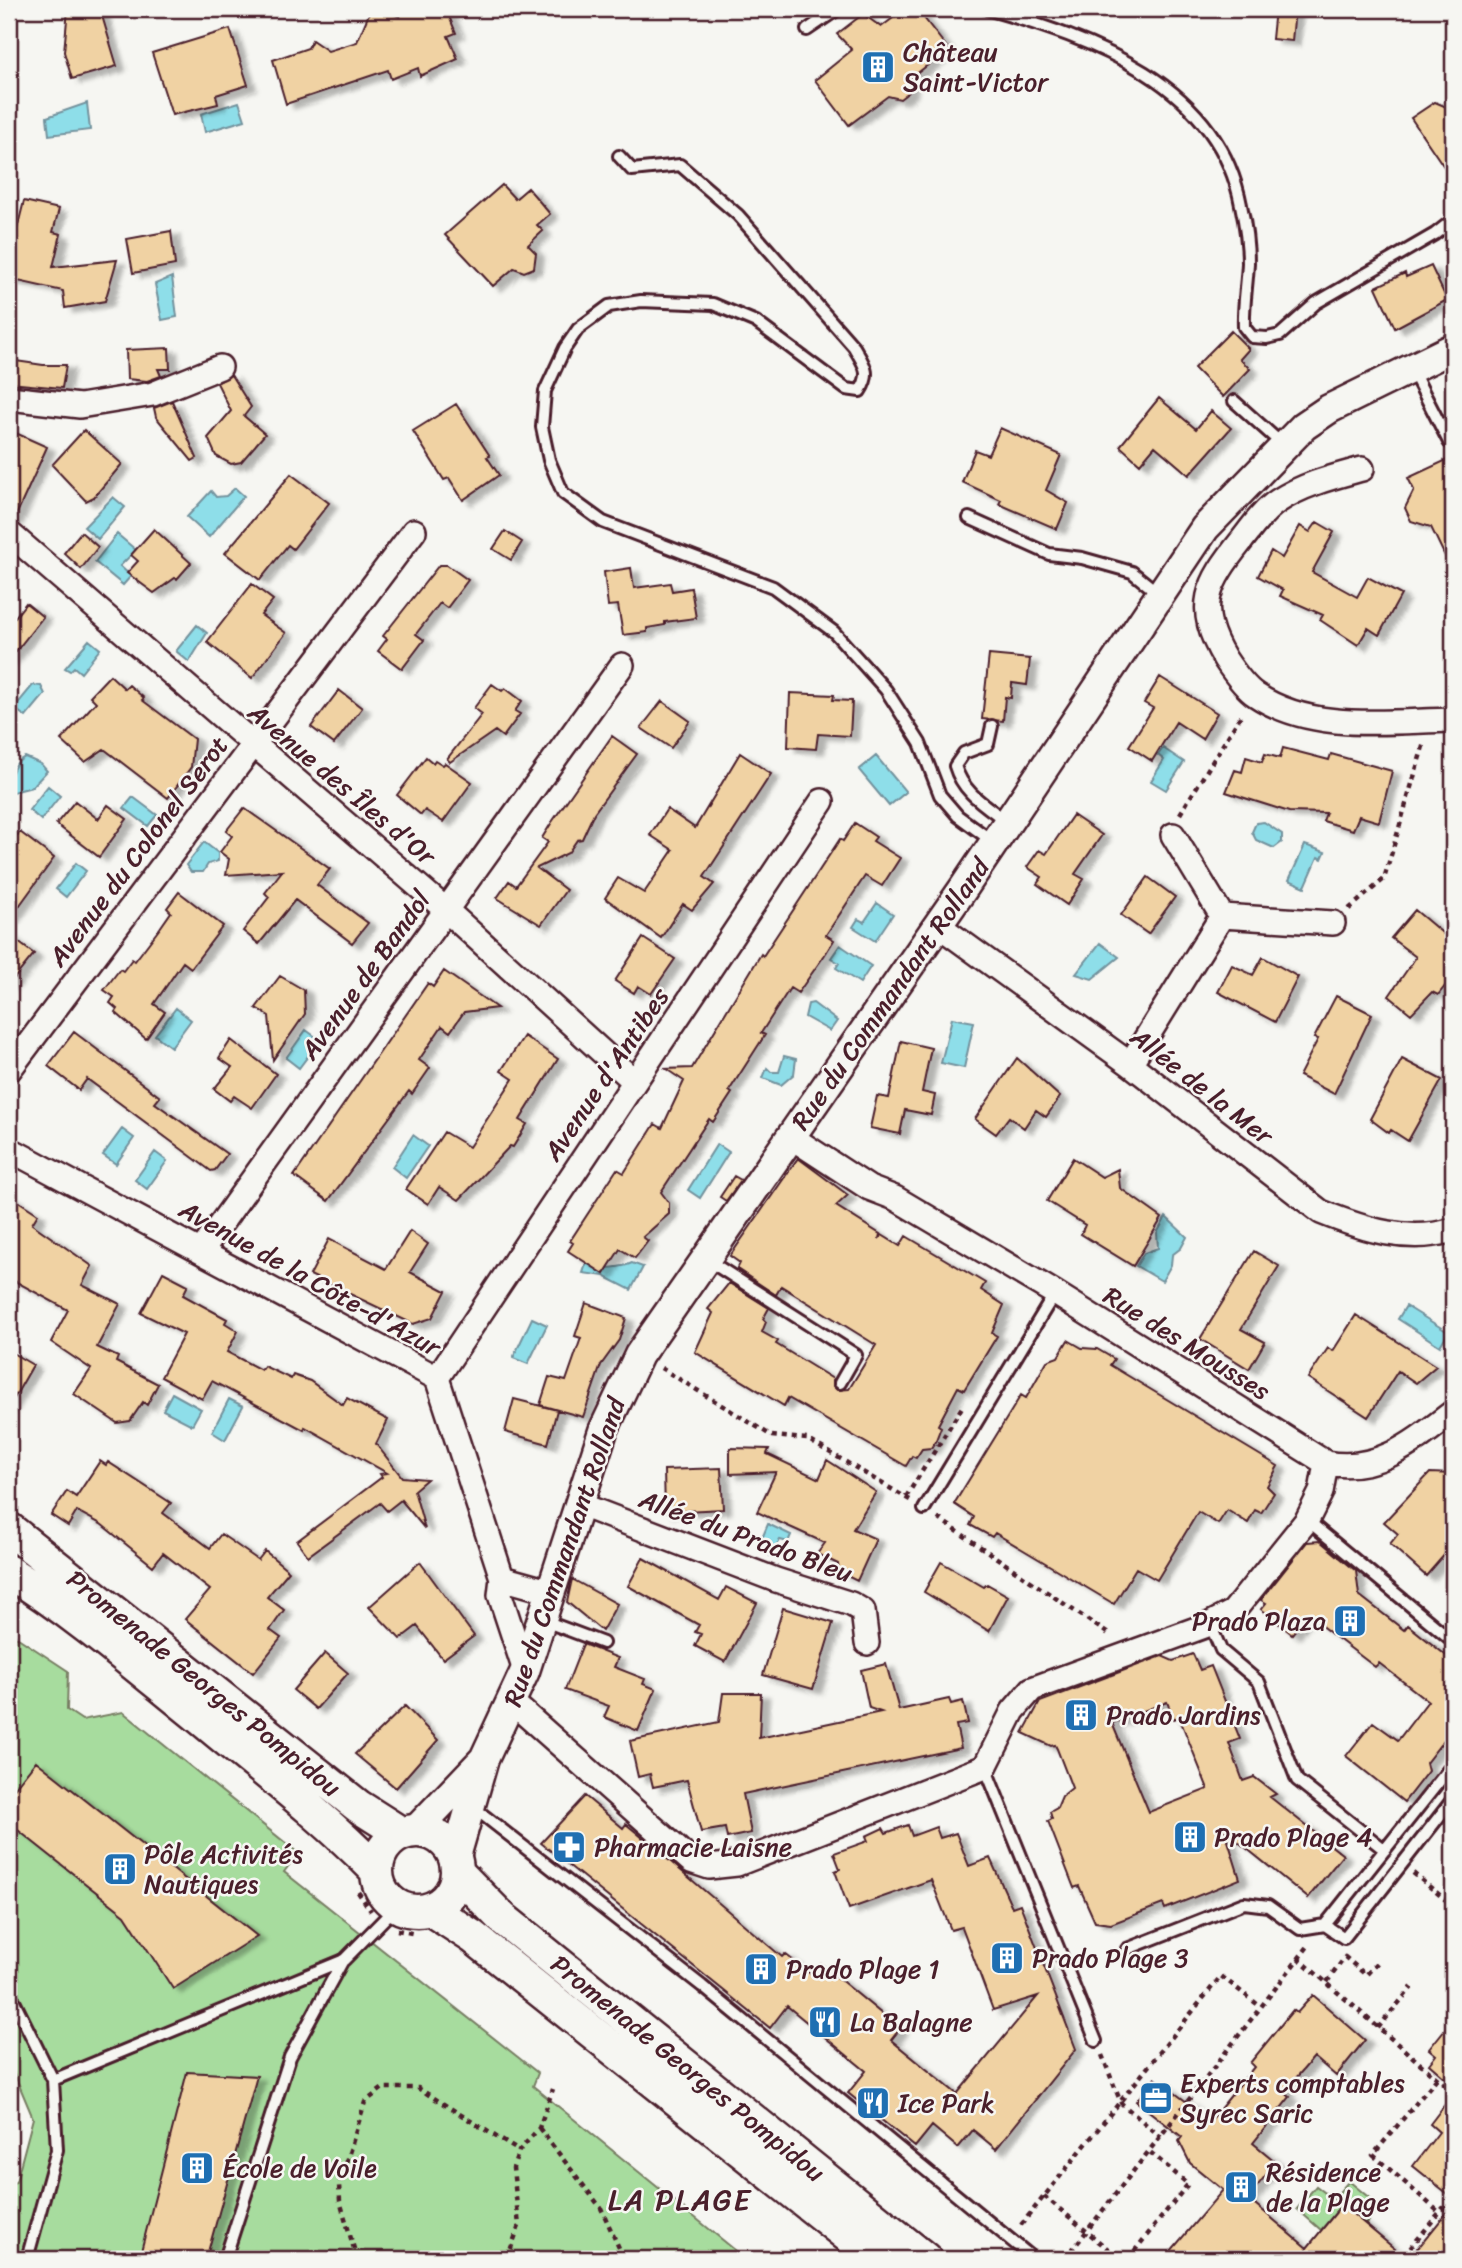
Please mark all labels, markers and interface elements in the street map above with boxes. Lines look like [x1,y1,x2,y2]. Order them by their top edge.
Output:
place label: Château Saint-Victor [903,29,1049,105]
building icon: Château Saint-Victor [859,48,897,86]
street label: Avenue des Îles d'Or [236,690,448,878]
street label: Avenue du Colonel Serot [35,725,241,977]
street label: Rue du Commandant Rolland [778,846,1003,1140]
street label: Avenue de Bandol [287,880,443,1071]
street label: Avenue d'Antibes [530,977,682,1171]
street label: Allée de la Mer [1119,1014,1285,1158]
street label: Avenue de la Côte-d'Azur [170,1186,451,1370]
street label: Rue des Mousses [1094,1273,1280,1413]
street label: Rue du Commandant Rolland [489,1389,639,1713]
street label: Allée du Prado Bleu [632,1476,859,1596]
street label: Promenade Georges Pompidou [56,1557,352,1809]
place label: Prado Plaza [1192,1598,1326,1644]
building icon: Prado Plaza [1331,1602,1369,1640]
place label: Prado Jardins [1106,1692,1261,1738]
building icon: Prado Jardins [1062,1696,1100,1734]
place label: Prado Plage 4 [1214,1814,1372,1860]
building icon: Prado Plage 4 [1171,1818,1209,1856]
place label: Pharmacie Laisne [594,1824,792,1870]
pharmacy icon: Pharmacie Laisne [550,1828,588,1866]
place label: Pôle Activités Nautiques [144,1831,303,1907]
building icon: Pôle Activités Nautiques [101,1850,139,1888]
place label: Prado Plage 3 [1032,1935,1188,1981]
building icon: Prado Plage 3 [988,1939,1026,1977]
street label: Promenade Georges Pompidou [540,1942,836,2194]
place label: Prado Plage 1 [786,1946,939,1992]
building icon: Prado Plage 1 [742,1950,780,1988]
place label: La Balagne [850,1999,973,2045]
restaurant icon: La Balagne [806,2003,844,2041]
place label: Experts comptables Syrec Saric [1180,2060,1405,2136]
office icon: Experts comptables Syrec Saric [1137,2079,1175,2117]
place label: Ice Park [897,2080,995,2126]
restaurant icon: Ice Park [854,2084,892,2122]
place label: École de Voile [222,2145,377,2191]
building icon: École de Voile [178,2149,216,2187]
place label: Résidence de la Plage [1266,2149,1390,2225]
building icon: Résidence de la Plage [1222,2168,1260,2206]
district label: LA PLAGE [608,2173,753,2227]

